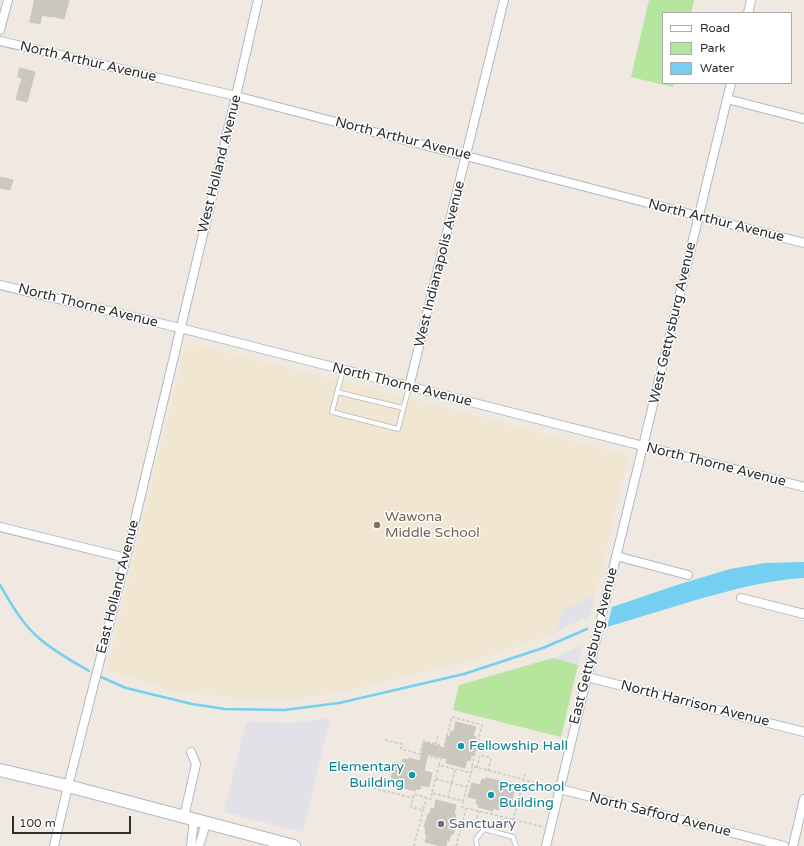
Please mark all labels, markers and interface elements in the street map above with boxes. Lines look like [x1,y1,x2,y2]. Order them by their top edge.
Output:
legend [662,12,792,84]
text: Road [700,21,730,35]
street label: North Arthur Avenue [18,38,158,86]
text: Park [700,41,726,55]
text: Water [700,61,734,75]
street label: West Holland Avenue [195,93,245,235]
street label: North Arthur Avenue [333,114,473,164]
street label: West Indianapolis Avenue [411,179,469,349]
street label: North Arthur Avenue [646,196,786,246]
street label: West Gettysburg Avenue [646,240,700,406]
street label: North Thorne Avenue [16,280,160,332]
street label: North Thorne Avenue [330,359,474,411]
street label: North Thorne Avenue [644,439,788,491]
place label: Wawona Middle School [385,509,480,542]
street label: East Holland Avenue [93,518,143,656]
marker: Wawona Middle School [372,520,382,530]
street label: East Gettysburg Avenue [566,566,622,726]
street label: North Harrison Avenue [619,677,771,731]
place label: Fellowship Hall [469,738,568,754]
marker: Fellowship Hall [456,741,466,751]
place label: Elementary Building [328,759,404,792]
marker: Elementary Building [407,770,417,780]
place label: Preschool Building [499,779,565,812]
street label: North Safford Avenue [587,789,733,841]
marker: Preschool Building [486,790,496,800]
scale bar [14,808,133,834]
text: 100 m [19,816,56,830]
place label: Sanctuary [449,816,516,832]
marker: Sanctuary [436,819,446,829]

